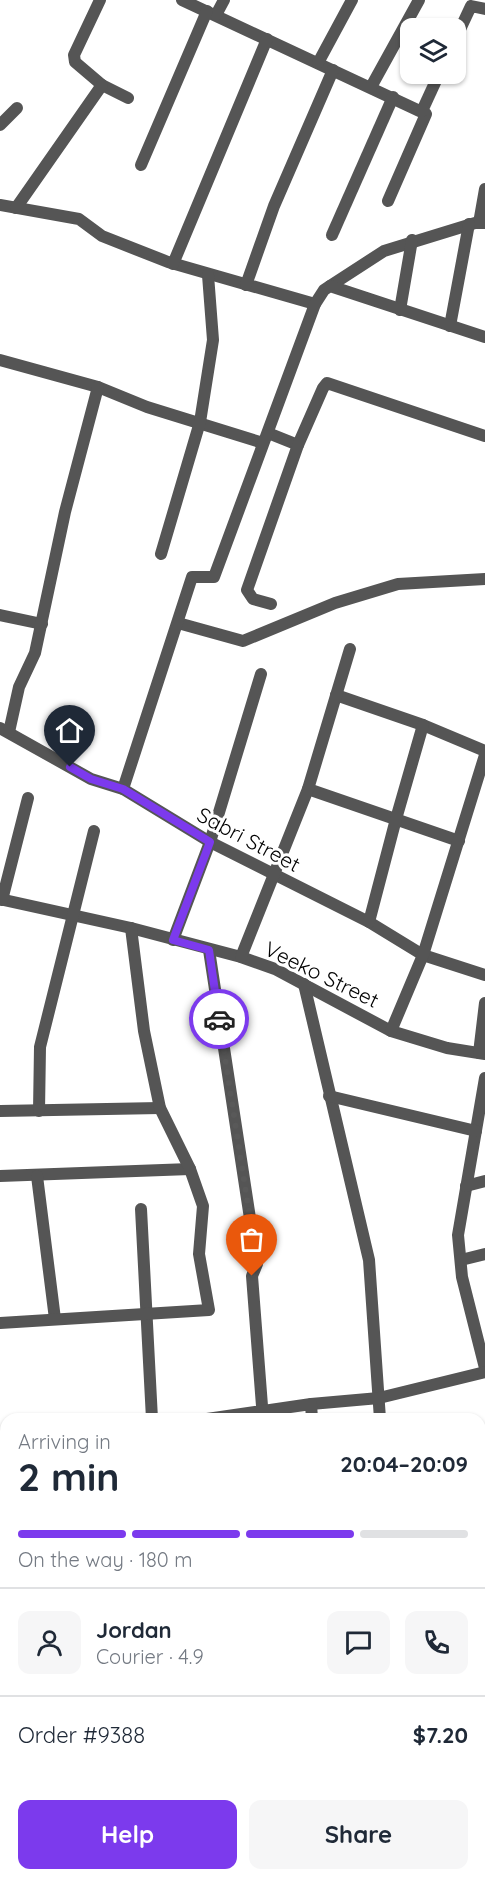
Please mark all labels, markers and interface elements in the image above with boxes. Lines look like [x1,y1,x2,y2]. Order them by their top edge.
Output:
map controls [400,18,466,84]
button: layers [400,18,466,84]
pin [44,705,95,767]
icon: home [53,714,86,747]
street label: Sabri Street [193,801,305,877]
street label: Veeko Street [261,935,383,1013]
courier [189,989,249,1049]
icon: car [203,1003,236,1036]
pin [226,1214,277,1276]
icon: bag [235,1223,268,1256]
text: Arriving in [18,1429,111,1454]
text: 20:04–20:09 [340,1450,468,1478]
text: 2 min [18,1452,120,1501]
text: On the way · 180 m [18,1547,192,1572]
button: person [18,1611,81,1674]
button: chat [327,1611,390,1674]
button: phone [405,1611,468,1674]
text: Jordan [96,1616,172,1644]
text: Courier · 4.9 [96,1644,204,1669]
text: Order #9388 [18,1721,145,1749]
text: $7.20 [413,1721,468,1749]
button: Help [18,1800,237,1869]
button: Share [249,1800,468,1869]

